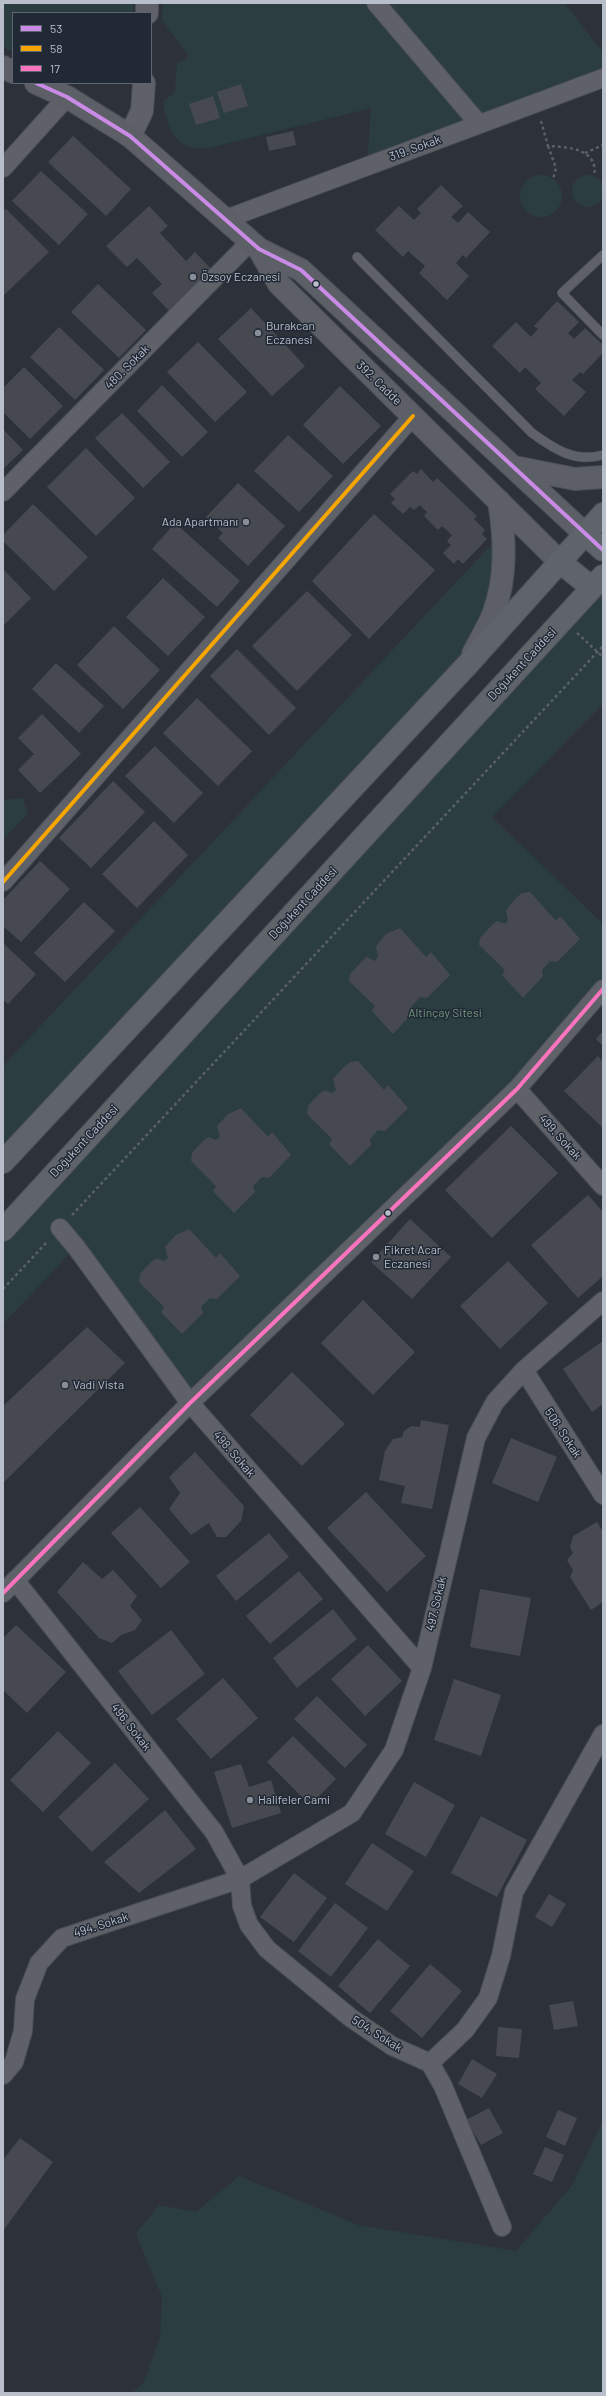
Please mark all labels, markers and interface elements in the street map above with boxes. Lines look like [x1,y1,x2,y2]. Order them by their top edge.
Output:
legend [12,12,152,84]
text: 53 [50,21,62,35]
text: 58 [50,41,62,55]
text: 17 [50,61,60,75]
street label: 319. Sokak [387,132,443,164]
place label: Özsoy Eczanesi [201,270,280,284]
marker: Özsoy Eczanesi [188,272,198,282]
unlabelled marker [311,279,321,289]
place label: Burakcan Eczanesi [266,319,315,347]
marker: Burakcan Eczanesi [253,328,263,338]
street label: 480. Sokak [102,342,152,392]
street label: 392. Cadde [353,358,405,408]
place label: Ada Apartmanı [162,515,238,529]
marker: Ada Apartmanı [241,517,251,527]
street label: Doğukent Caddesi [485,625,559,703]
street label: Doğukent Caddesi [266,864,340,942]
park label: Altinçay Sitesi [408,1006,482,1020]
street label: Doğukent Caddesi [47,1102,121,1180]
street label: 499. Sokak [536,1111,584,1163]
unlabelled marker [383,1208,393,1218]
place label: Fikret Acar Eczanesi [384,1243,441,1271]
marker: Fikret Acar Eczanesi [371,1252,381,1262]
place label: Vadi Vista [73,1378,124,1392]
marker: Vadi Vista [60,1380,70,1390]
street label: 506. Sokak [542,1405,584,1461]
street label: 498. Sokak [210,1428,258,1480]
street label: 497. Sokak [423,1575,449,1633]
street label: 496. Sokak [108,1700,154,1754]
place label: Halifeler Cami [258,1793,330,1807]
marker: Halifeler Cami [245,1795,255,1805]
street label: 494. Sokak [72,1909,130,1941]
street label: 504. Sokak [349,2013,405,2055]

